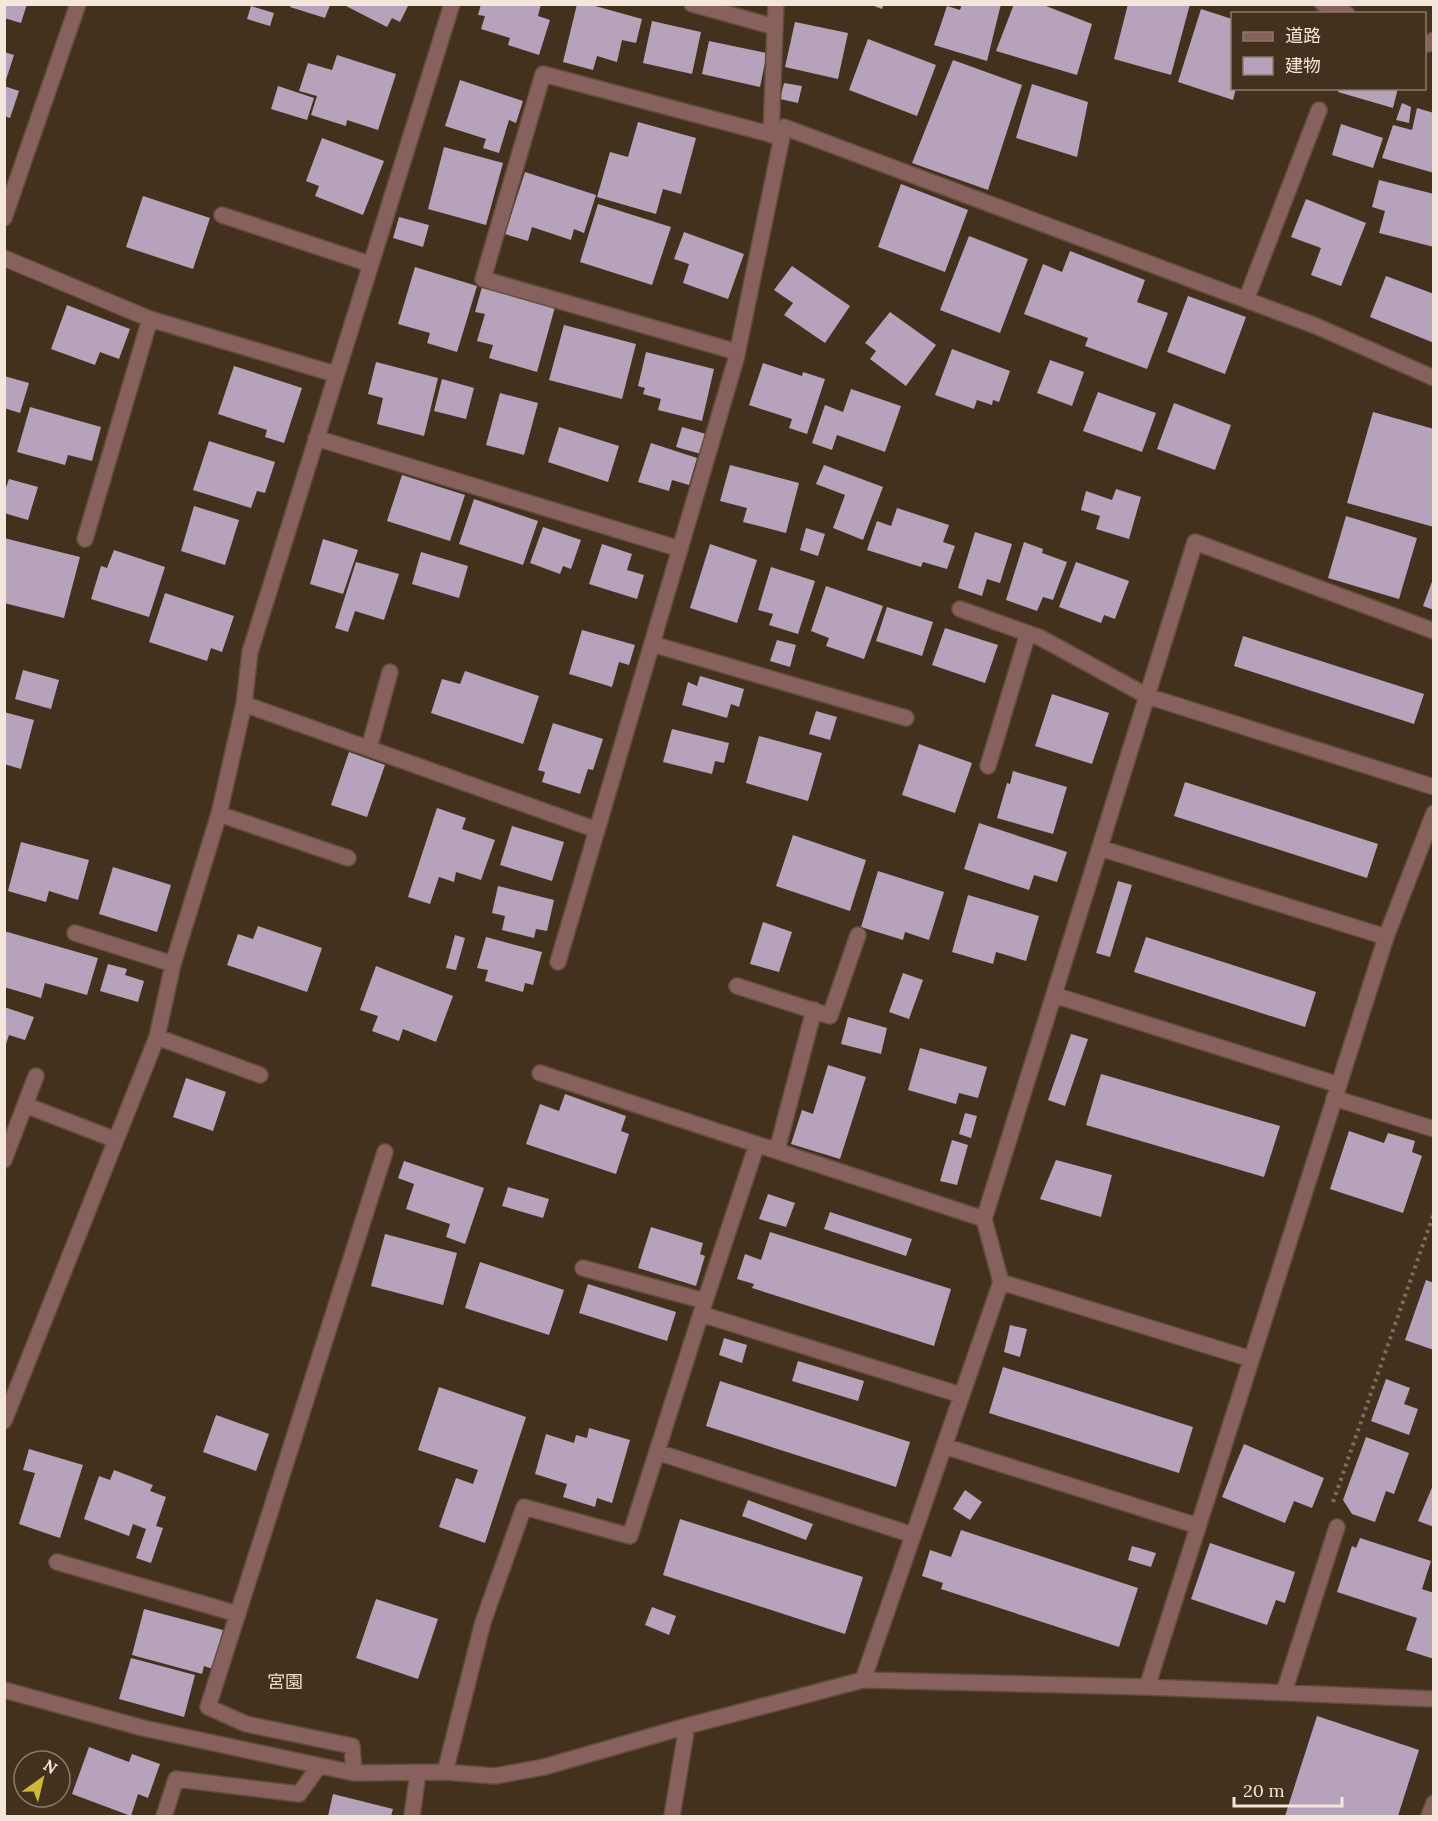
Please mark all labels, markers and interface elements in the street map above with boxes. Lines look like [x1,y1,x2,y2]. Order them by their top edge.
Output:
legend [1231,12,1426,90]
text: 道路 [1285,24,1321,47]
text: 建物 [1285,54,1321,77]
district label: 宮園 [267,1670,303,1693]
north arrow [12,1749,72,1809]
text: N [40,1755,61,1778]
scale bar [1234,1770,1342,1808]
text: 20 m [1243,1779,1285,1802]

